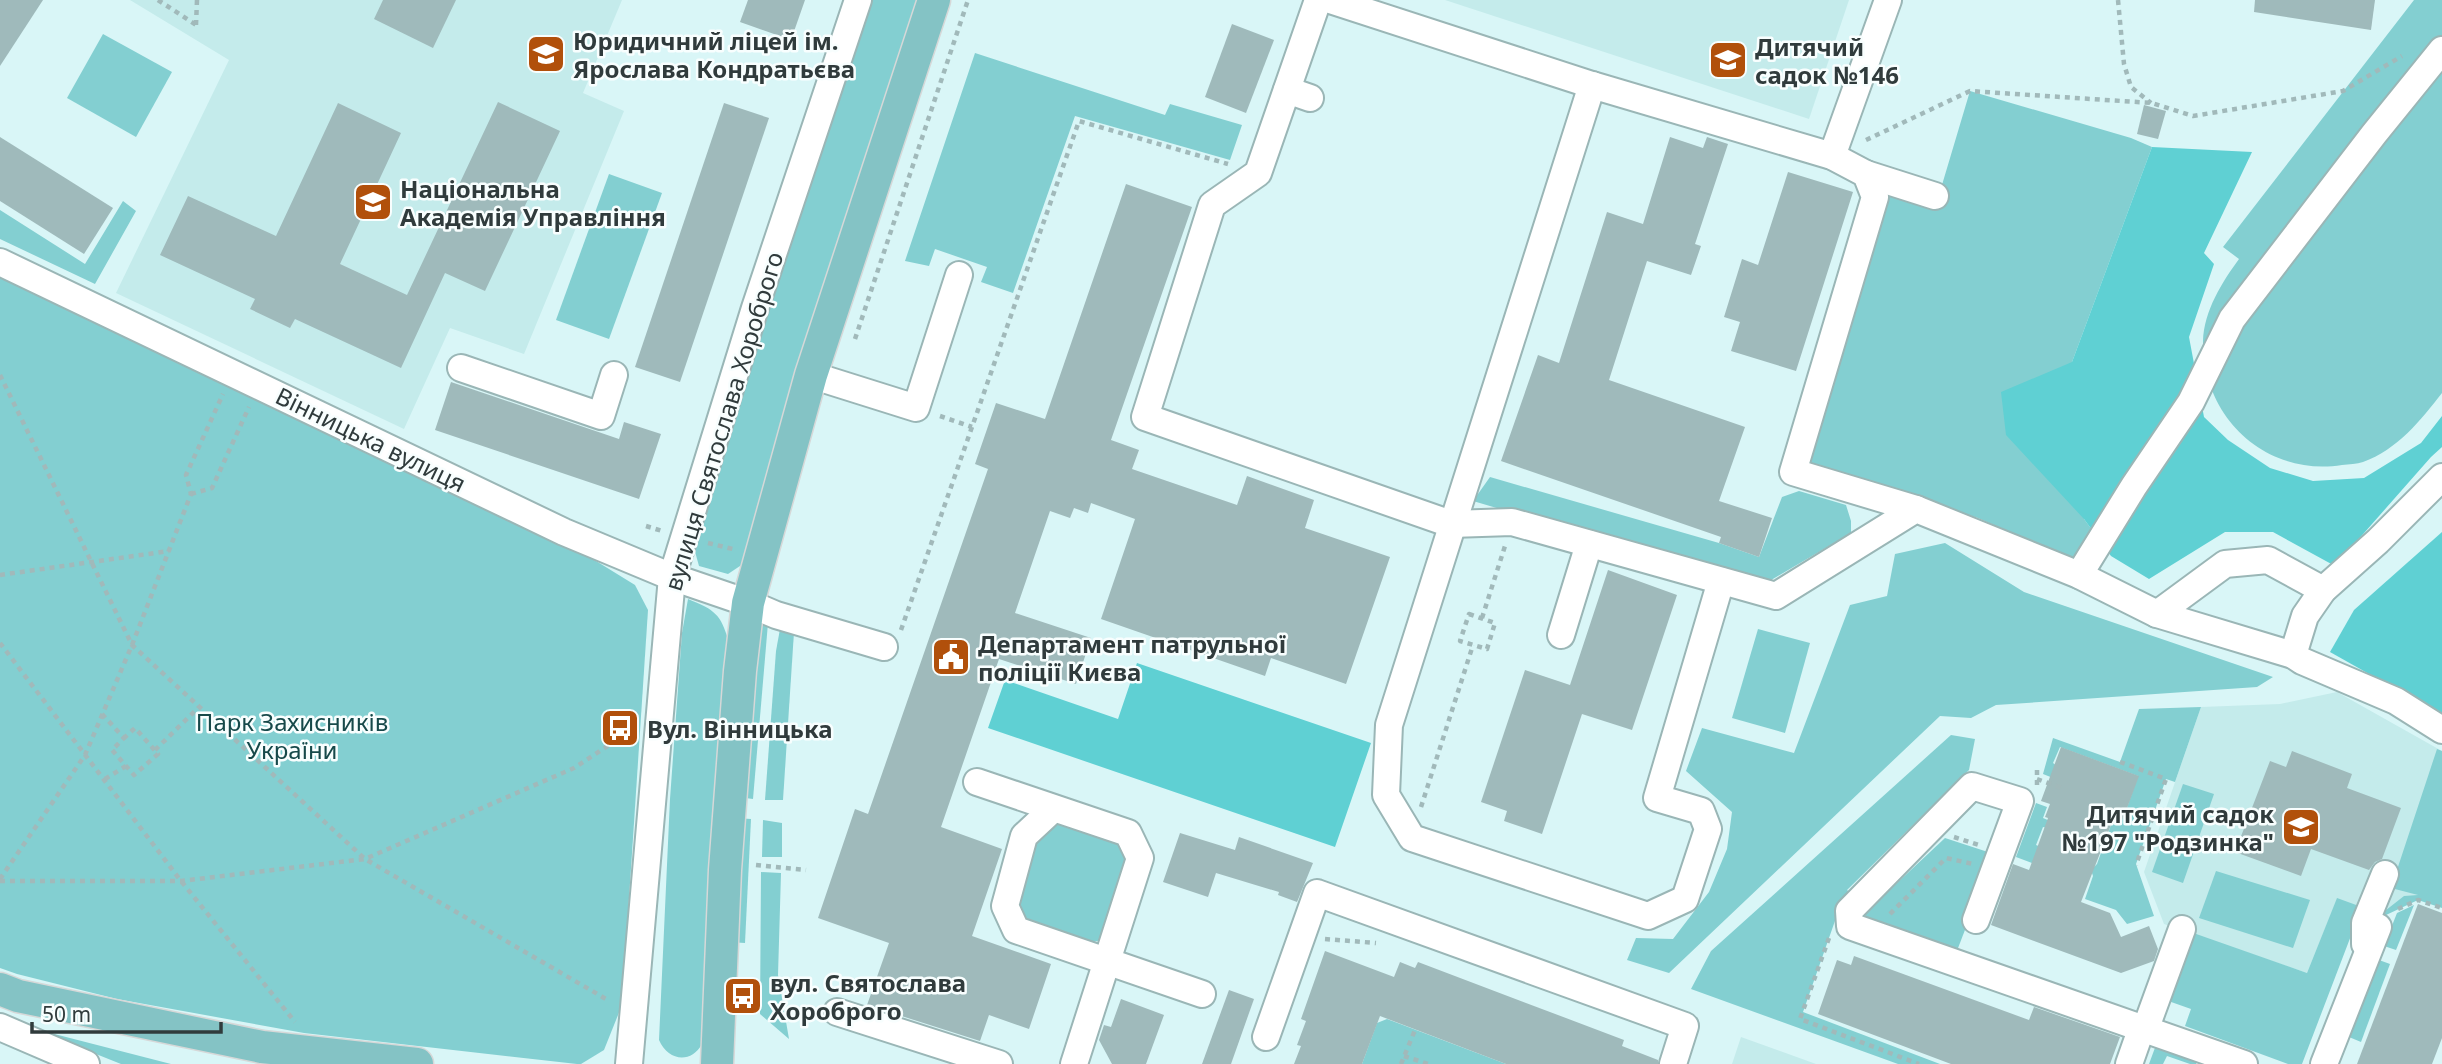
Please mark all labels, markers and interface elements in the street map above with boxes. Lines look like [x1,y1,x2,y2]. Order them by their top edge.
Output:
place label: Юридичний ліцей ім. Ярослава Кондратьєва [573,24,855,85]
place label: Дитячий садок №146 [1755,30,1899,91]
school or university icon: Юридичний ліцей ім. Ярослава Кондратьєва [525,33,567,75]
school or university icon: Дитячий садок №146 [1707,39,1749,81]
place label: Національна Академія Управління [400,172,666,233]
school or university icon: Національна Академія Управління [352,181,394,223]
street label: вулиця Святослава Хороброго [656,247,790,595]
street label: Вінницька вулиця [270,379,472,499]
place label: Департамент патрульної поліції Києва [978,627,1286,688]
public building icon: Департамент патрульної поліції Києва [930,636,972,678]
park label: Парк Захисників України [196,705,388,766]
bus stop icon: Вул. Вінницька [599,707,641,749]
place label: Вул. Вінницька [647,712,833,745]
place label: Дитячий садок №197 "Родзинка" [2062,797,2274,858]
school or university icon: Дитячий садок №197 "Родзинка" [2280,806,2322,848]
place label: вул. Святослава Хороброго [770,966,966,1027]
bus stop icon: вул. Святослава Хороброго [722,975,764,1017]
scale bar [32,990,220,1034]
text: 50 m [42,1000,91,1028]

